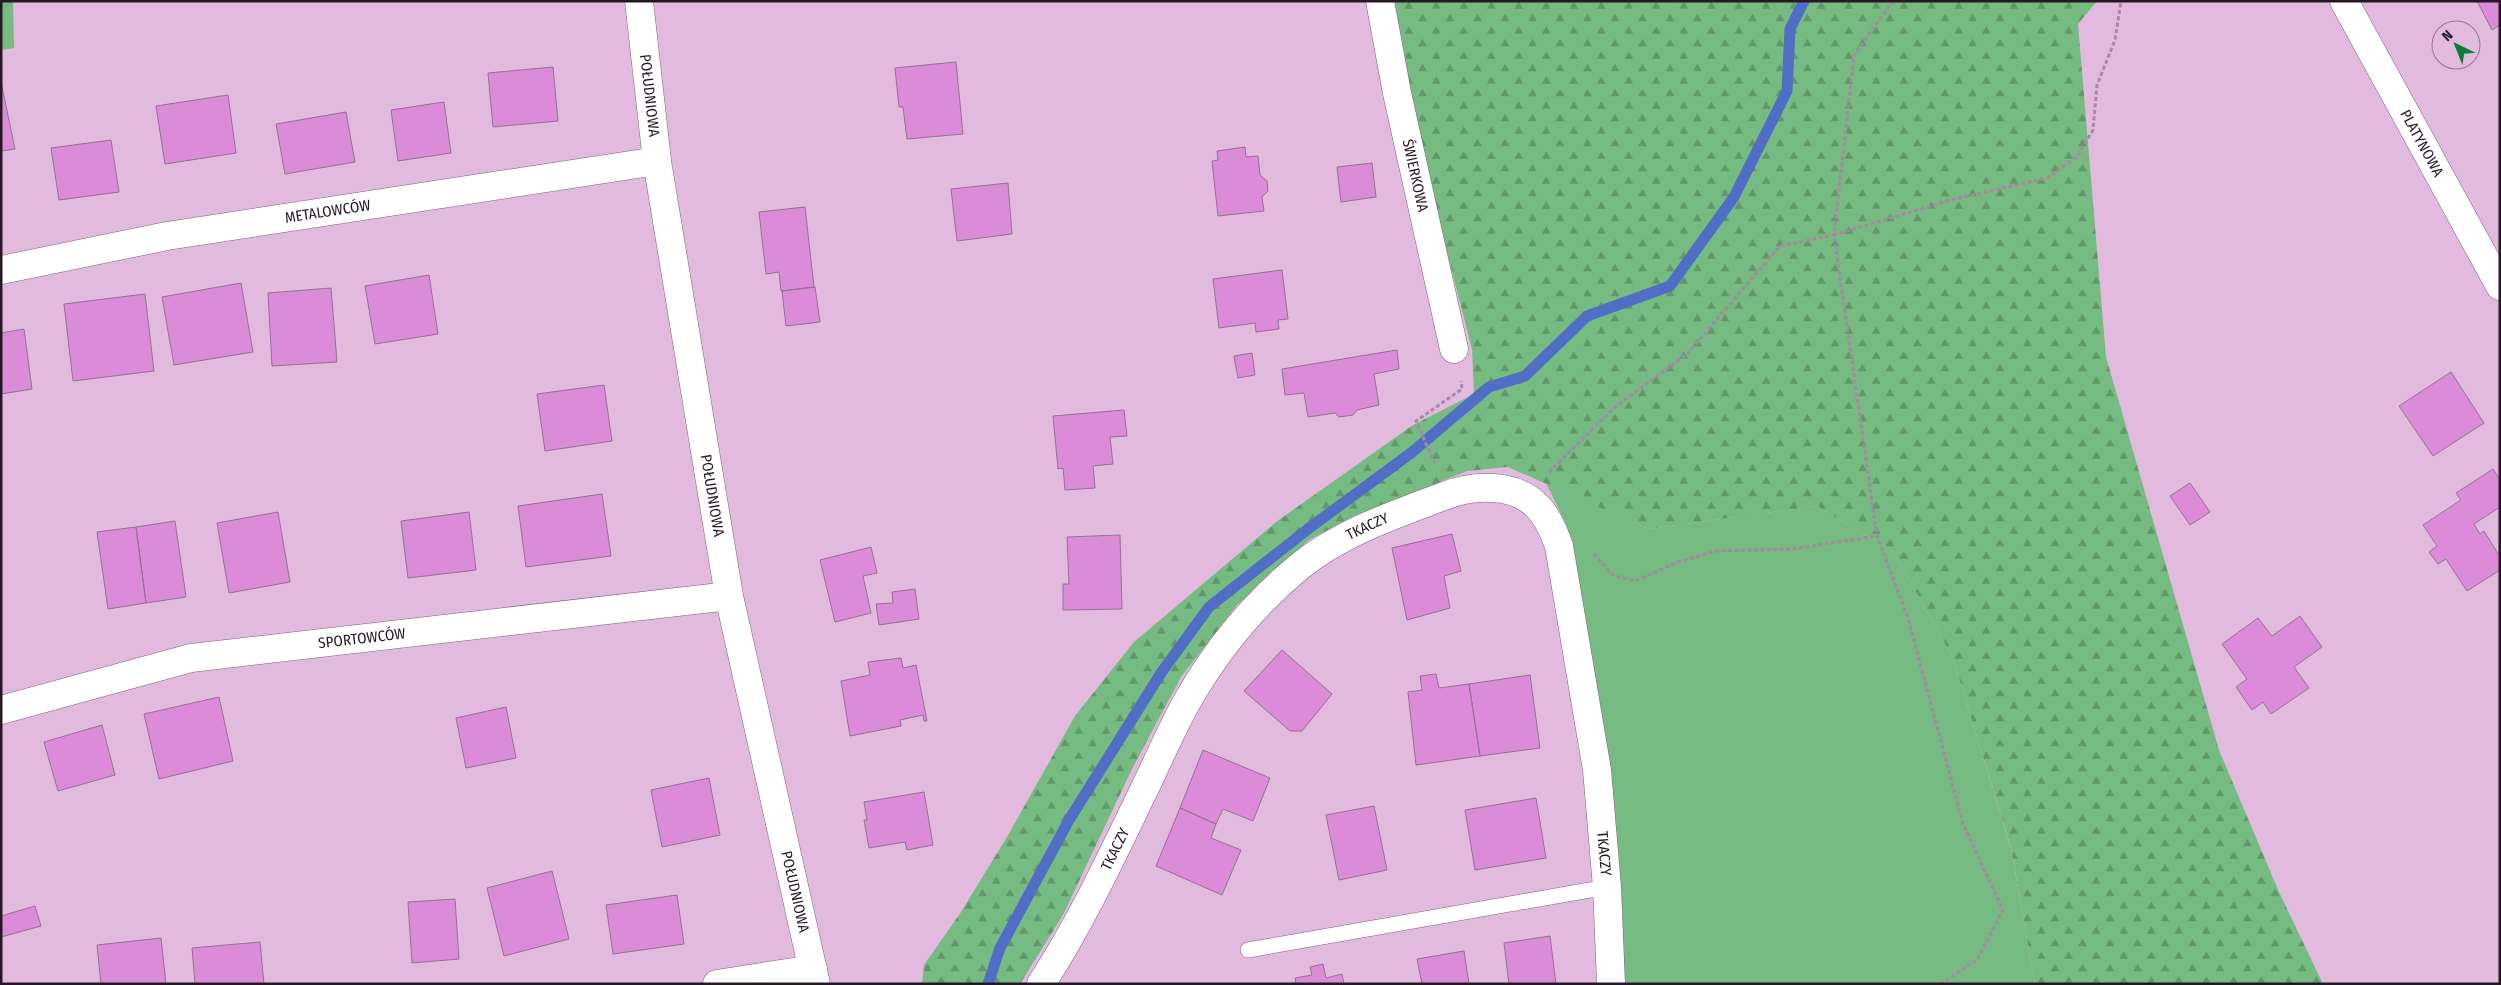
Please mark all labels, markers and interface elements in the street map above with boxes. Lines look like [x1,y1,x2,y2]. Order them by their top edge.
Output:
north arrow [2431,20,2481,70]
text: N [2439,27,2456,45]
street label: POŁUDNIOWA [636,53,663,138]
street label: PLATYNOWA [2396,106,2447,180]
street label: ŚWIERKOWA [1399,137,1432,214]
street label: METALOWCÓW [284,196,372,227]
street label: POŁUDNIOWA [697,453,728,538]
street label: TKACZY [1343,509,1392,544]
street label: SPORTOWCÓW [317,624,406,652]
street label: TKACZY [1097,825,1133,873]
street label: TKACZY [1593,830,1615,877]
street label: POŁUDNIOWA [777,849,813,934]

